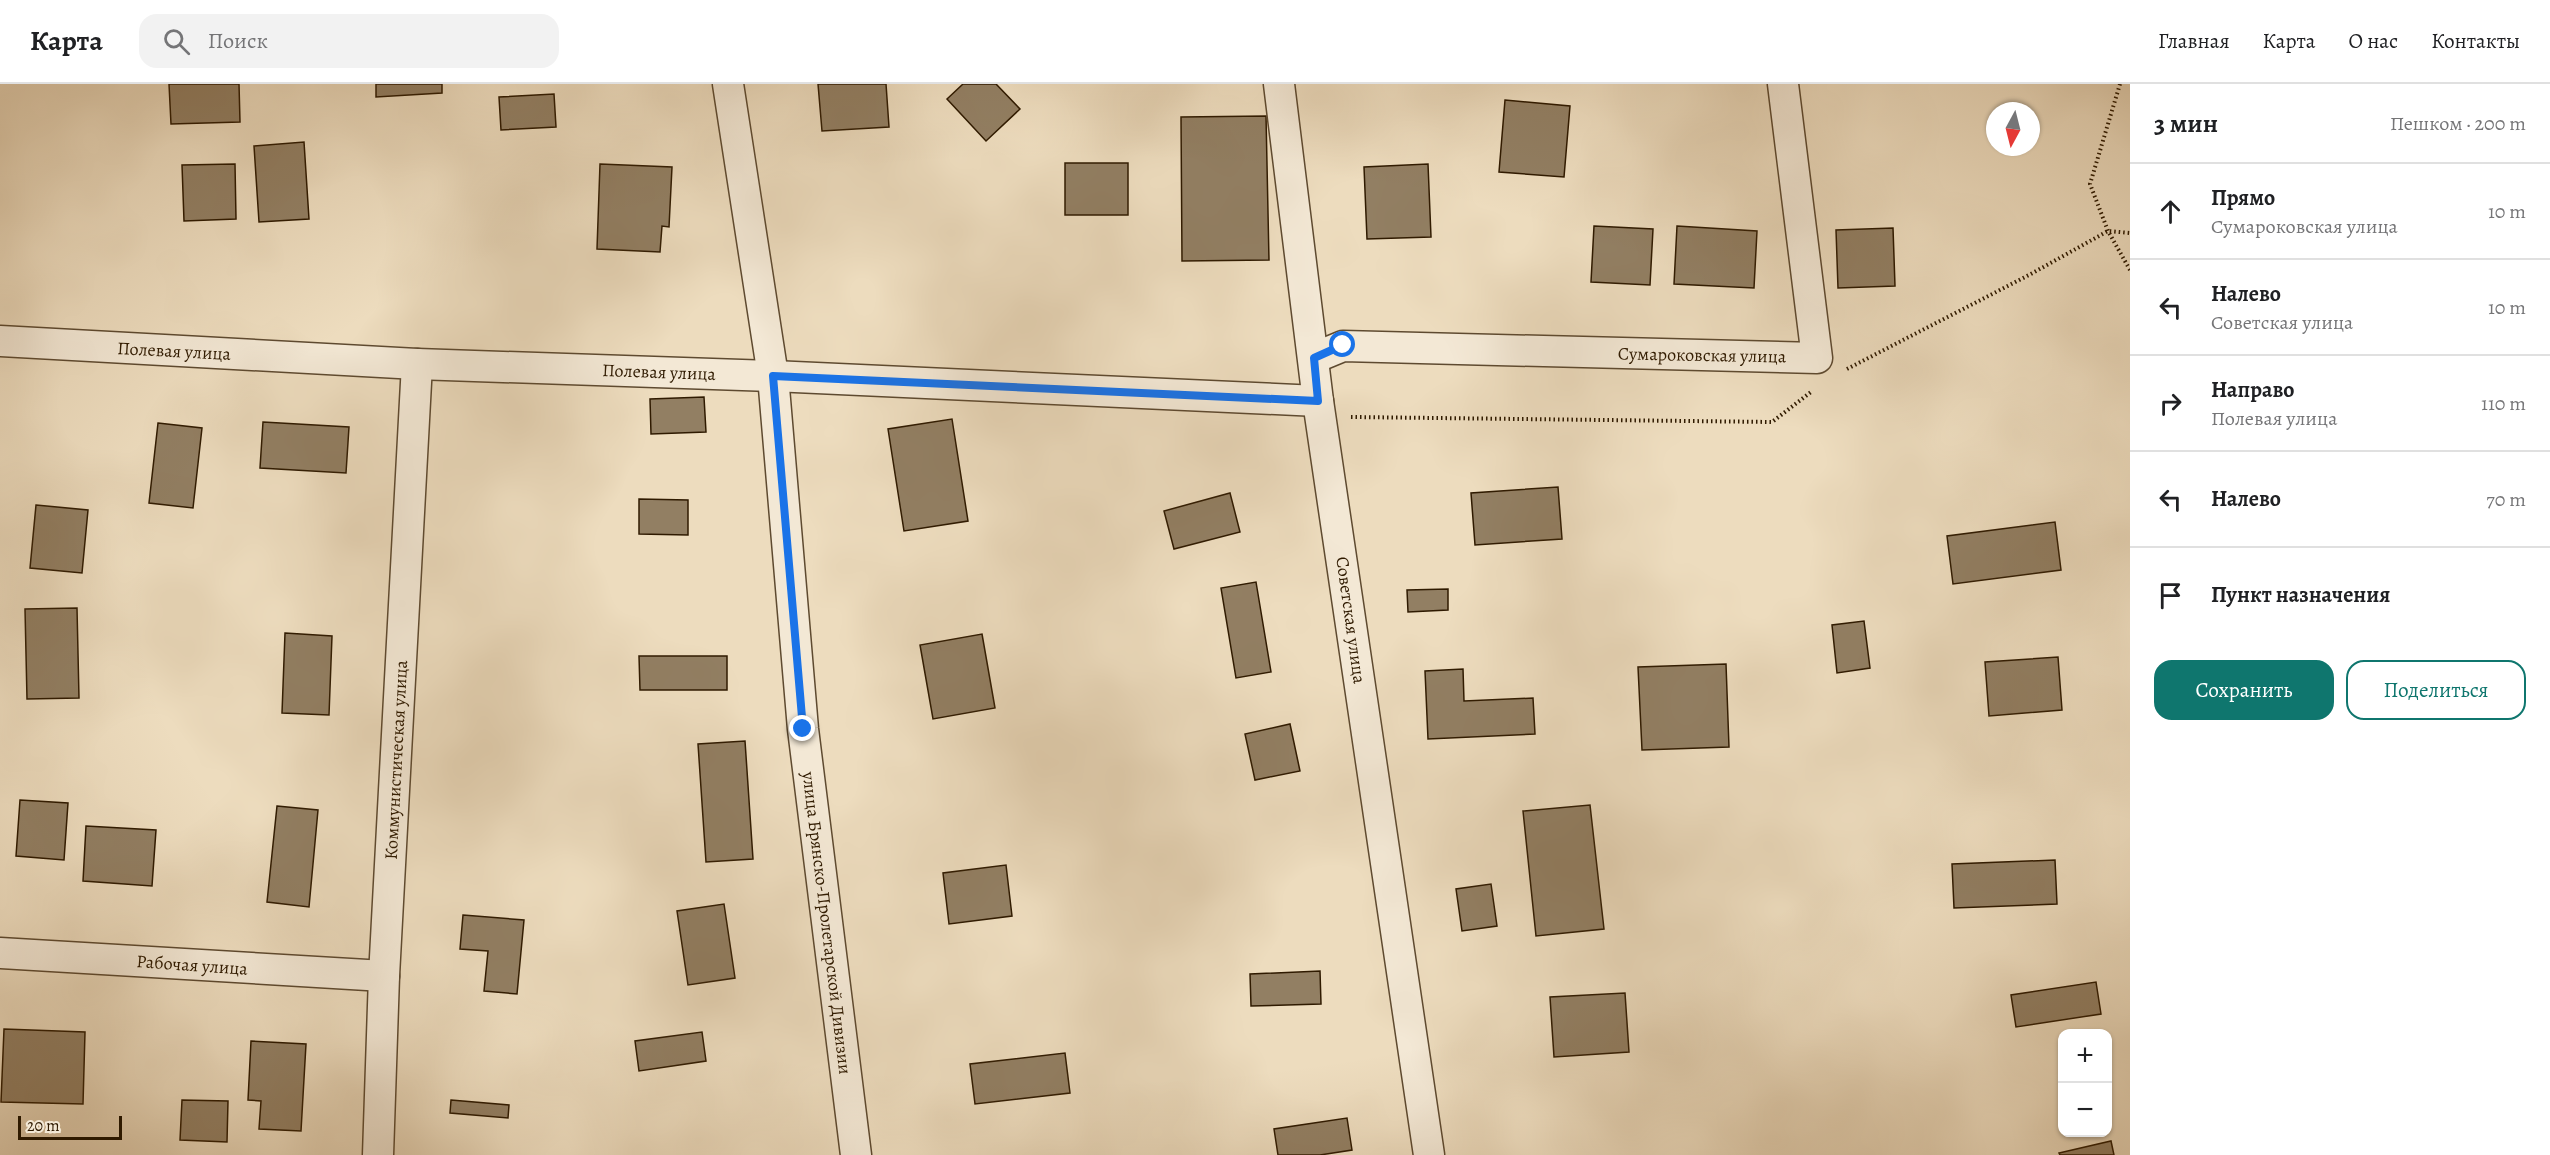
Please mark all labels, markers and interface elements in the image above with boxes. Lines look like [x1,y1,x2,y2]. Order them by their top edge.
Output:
search box [139,14,559,68]
text: Карта [30,22,103,60]
icon: search [160,25,193,58]
text: Поиск [208,26,268,56]
text: Главная [2158,27,2230,55]
text: Карта [2263,27,2315,55]
text: О нас [2348,27,2398,55]
text: Контакты [2431,27,2520,55]
north arrow [1986,102,2040,156]
text: 3 мин [2154,106,2218,141]
text: Пешком · 200 m [2390,110,2526,137]
text: Прямо [2211,183,2275,213]
icon: ahead [2154,195,2187,228]
text: 10 m [2488,198,2526,225]
text: Сумароковская улица [2211,213,2398,240]
text: Налево [2211,279,2281,309]
icon: left [2154,291,2187,324]
text: 10 m [2488,294,2526,321]
text: Советская улица [2211,309,2353,336]
route start [1329,331,1355,357]
street label: Полевая улица [117,336,232,366]
street label: Сумароковская улица [1618,342,1787,368]
street label: Полевая улица [602,358,717,386]
text: Направо [2211,375,2294,405]
icon: right [2154,387,2187,420]
text: 110 m [2481,390,2526,417]
text: Полевая улица [2211,405,2337,432]
icon: left [2154,483,2187,516]
text: Налево [2211,484,2281,514]
text: 70 m [2486,486,2526,513]
street label: Советская улица [1330,555,1372,686]
icon: arrive [2154,579,2187,612]
text: Пункт назначения [2211,580,2390,610]
street label: Коммунистическая улица [379,659,413,860]
button: Сохранить [2154,660,2334,720]
button: Поделиться [2346,660,2526,720]
route end [789,715,815,741]
street label: улица Брянско-Пролетарской Дивизии [796,769,857,1076]
street label: Рабочая улица [136,949,249,981]
map controls [2058,1029,2112,1137]
button: + [2058,1029,2112,1083]
button: − [2058,1083,2112,1137]
scale bar [18,1113,122,1140]
text: 20 m [27,1115,60,1137]

